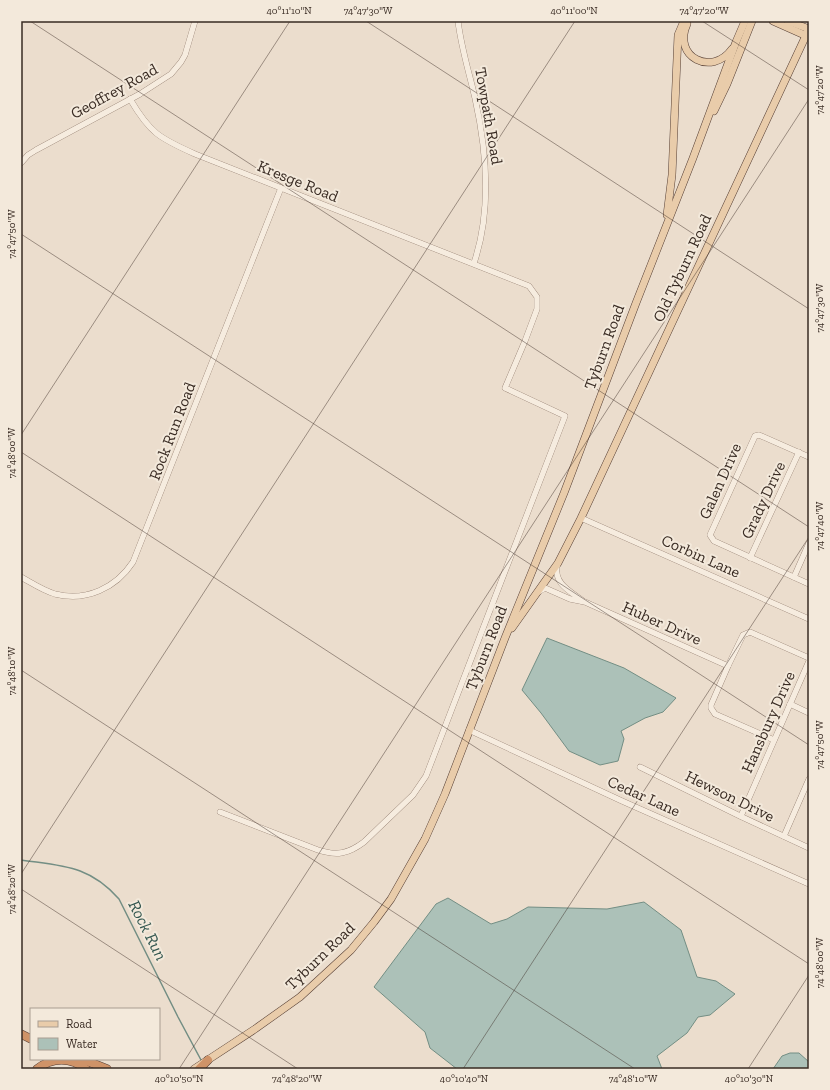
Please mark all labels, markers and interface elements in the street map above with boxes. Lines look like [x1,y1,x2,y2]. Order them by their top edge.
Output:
text: 40°11'10"N [266,5,312,17]
text: 74°47'30"W [344,5,393,17]
text: 40°11'00"N [550,5,598,17]
text: 74°47'20"W [679,5,729,17]
street label: Geoffrey Road [67,59,161,123]
text: 74°47'20"W [814,65,826,115]
street label: Towpath Road [471,66,507,166]
street label: Kresge Road [255,156,342,206]
text: 74°47'50"W [6,209,18,258]
street label: Old Tyburn Road [649,211,715,325]
text: 74°47'30"W [814,283,826,332]
street label: Tyburn Road [580,302,628,392]
street label: Rock Run Road [145,379,199,483]
text: 74°48'00"W [6,427,18,478]
street label: Galen Drive [695,440,745,522]
street label: Grady Drive [737,458,789,542]
text: 74°47'40"W [814,501,826,550]
street label: Corbin Lane [659,530,743,582]
street label: Huber Drive [620,597,704,649]
street label: Tyburn Road [461,603,511,693]
text: 74°48'10"W [6,646,18,695]
street label: Hansbury Drive [737,668,799,776]
text: 74°47'50"W [814,720,826,769]
street label: Hewson Drive [682,766,778,826]
street label: Cedar Lane [605,772,683,820]
text: 74°48'20"W [6,863,18,914]
water label: Rock Run [124,897,172,963]
street label: Tyburn Road [281,918,359,994]
text: 74°48'00"W [814,937,826,988]
legend [30,1008,160,1060]
text: Road [66,1017,92,1031]
text: Water [66,1037,98,1051]
text: 40°10'50"N [155,1073,204,1085]
text: 74°48'20"W [272,1073,323,1085]
text: 40°10'40"N [440,1073,489,1085]
text: 74°48'10"W [609,1073,658,1085]
text: 40°10'30"N [725,1073,774,1085]

